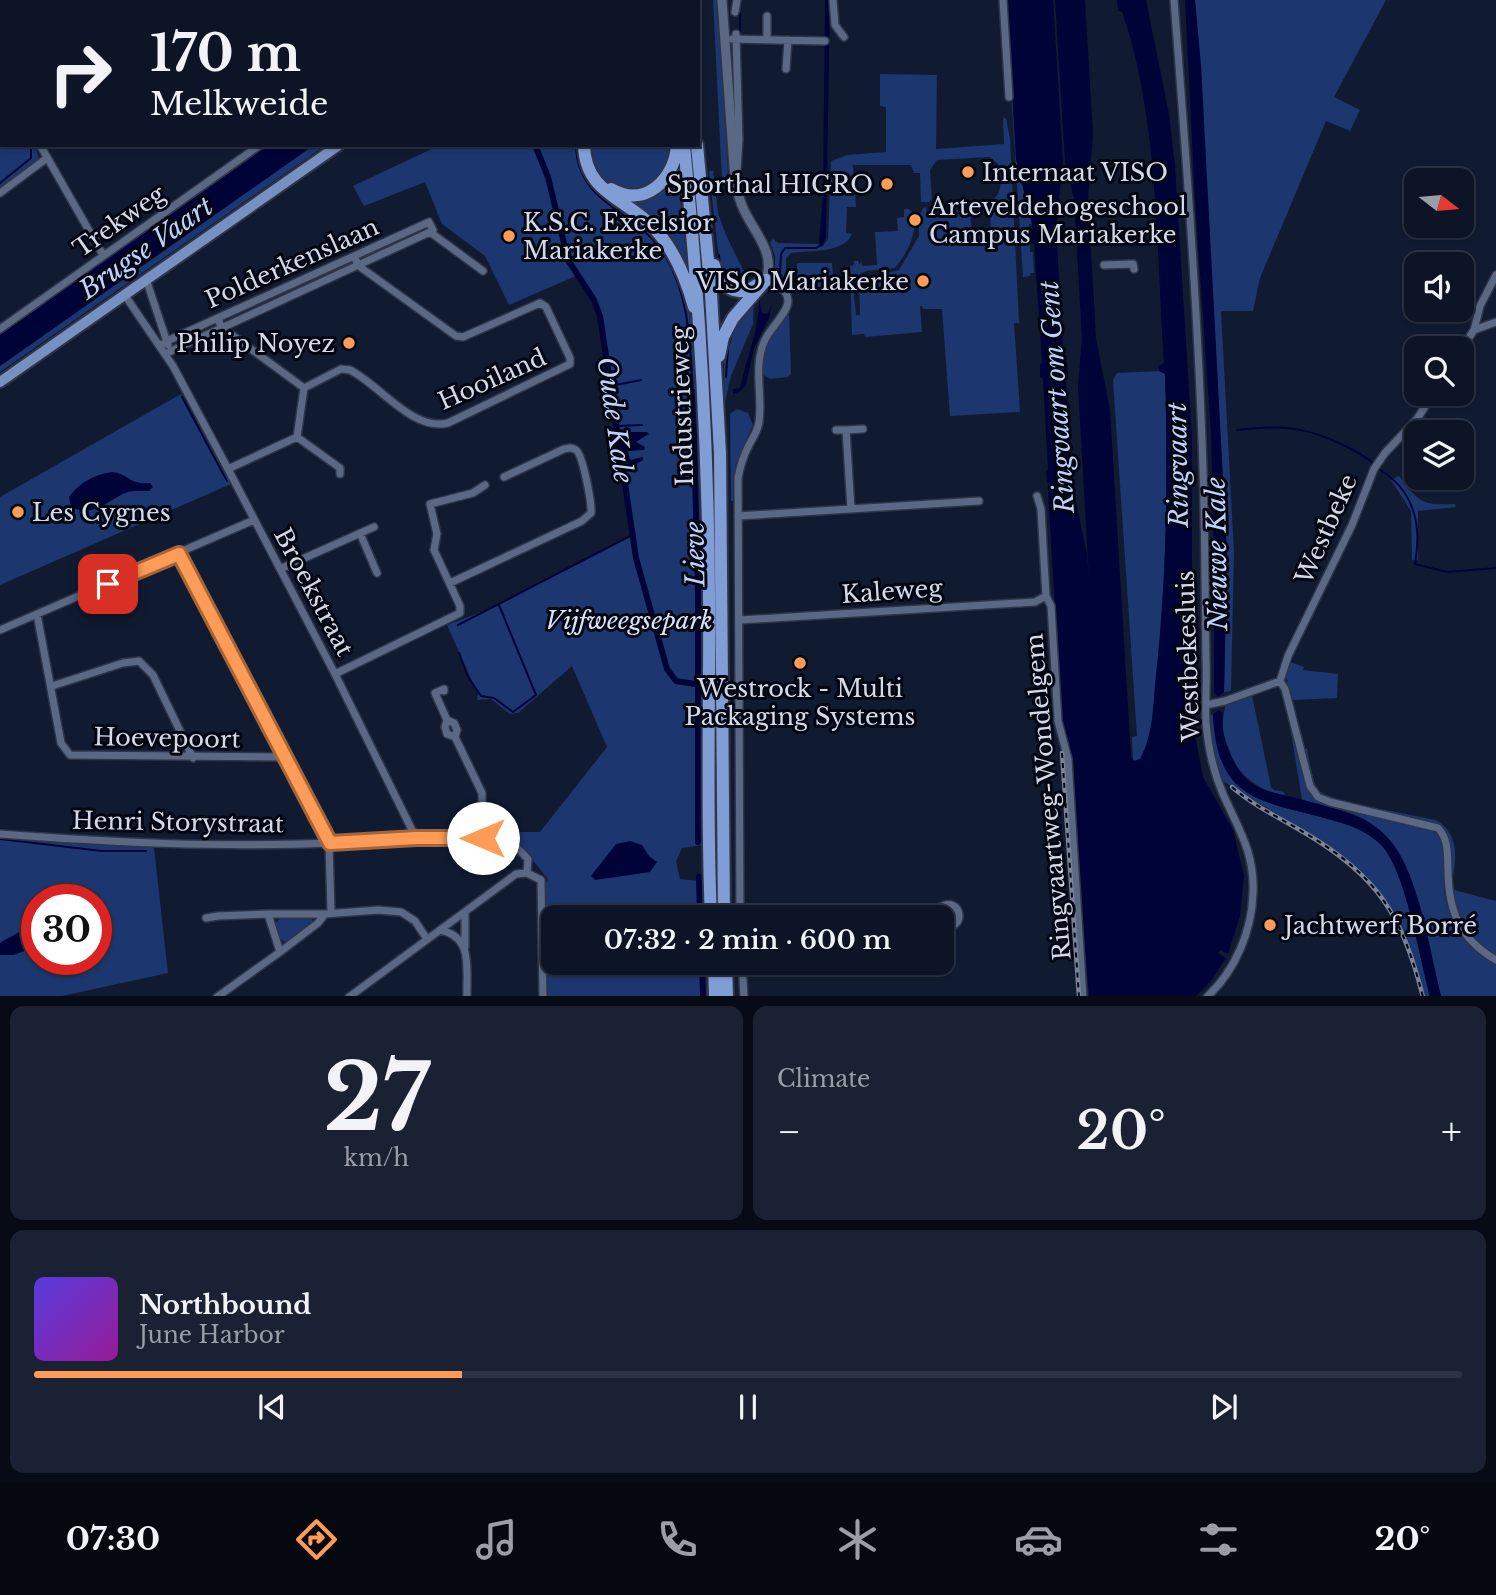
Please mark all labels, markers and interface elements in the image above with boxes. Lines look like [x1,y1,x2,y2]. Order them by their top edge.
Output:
text: 170 m [150,23,301,84]
icon: right [35,28,126,119]
text: Melkweide [150,84,328,124]
place label: Internaat VISO [982,158,1168,187]
marker: Internaat VISO [960,164,976,180]
north arrow [1404,168,1474,238]
map controls [1404,168,1474,490]
place label: Sporthal HIGRO [667,170,873,199]
marker: Sporthal HIGRO [879,176,895,192]
street label: Trekweg [67,179,171,263]
water label: Brugse Vaart [72,190,220,306]
place label: Arteveldehogeschool Campus Mariakerke [928,192,1187,249]
place label: K.S.C. Excelsior Mariakerke [523,208,715,265]
street label: Polderkenslaan [201,212,383,314]
marker: Arteveldehogeschool Campus Mariakerke [907,212,923,228]
marker: K.S.C. Excelsior Mariakerke [501,228,517,244]
button: sound [1404,252,1474,322]
place label: VISO Mariakerke [695,267,909,296]
marker: VISO Mariakerke [915,273,931,289]
water label: Ringvaart om Gent [1033,279,1081,516]
street label: Industrieweg [665,325,699,486]
place label: Philip Noyez [177,329,335,358]
marker: Philip Noyez [341,335,357,351]
button: search [1404,336,1474,406]
street label: Hooiland [434,342,550,416]
water label: Oude Kale [590,355,640,485]
water label: Ringvaart [1161,401,1195,529]
button: layers [1404,420,1474,490]
street label: Westbeke [1289,470,1363,589]
water label: Nieuwe Kale [1200,477,1234,632]
place label: Les Cygnes [32,498,171,527]
marker: Les Cygnes [10,504,26,520]
water label: Lieve [678,521,712,588]
street label: Broekstraat [268,523,360,661]
pin [78,554,138,614]
icon: arrive [89,565,127,603]
street label: Westbekesluis [1171,570,1206,743]
street label: Kaleweg [840,573,944,609]
park label: Vijfweegsepark [545,606,713,635]
street label: Ringvaartweg-Wondelgem [1019,632,1077,962]
marker: Westrock - Multi Packaging Systems [792,655,808,671]
place label: Westrock - Multi Packaging Systems [685,674,915,731]
street label: Hoevepoort [93,722,241,754]
position arrow [446,801,520,875]
street label: Henri Storystraat [72,806,284,838]
speed limit sign: 30 [21,884,112,975]
place label: Jachtwerf Borré [1281,911,1477,940]
marker: Jachtwerf Borré [1262,917,1278,933]
text: 07:32 · 2 min · 600 m [604,924,891,956]
text: 27 [323,1042,430,1155]
text: Climate [777,1065,870,1093]
text: 20° [1076,1099,1166,1163]
text: − [777,1108,801,1155]
text: + [1441,1108,1462,1155]
text: km/h [344,1144,409,1172]
text: Northbound [139,1289,311,1321]
text: June Harbor [139,1321,285,1349]
icon: previous [253,1388,291,1426]
icon: pause [729,1388,767,1426]
icon: next [1205,1388,1243,1426]
icon: directions [292,1515,341,1564]
icon: music [472,1515,521,1564]
icon: phone [653,1515,702,1564]
icon: climate [833,1515,882,1564]
icon: car [1014,1515,1063,1564]
icon: filters [1194,1515,1243,1564]
text: 07:30 [66,1519,160,1559]
text: 20° [1375,1519,1430,1559]

